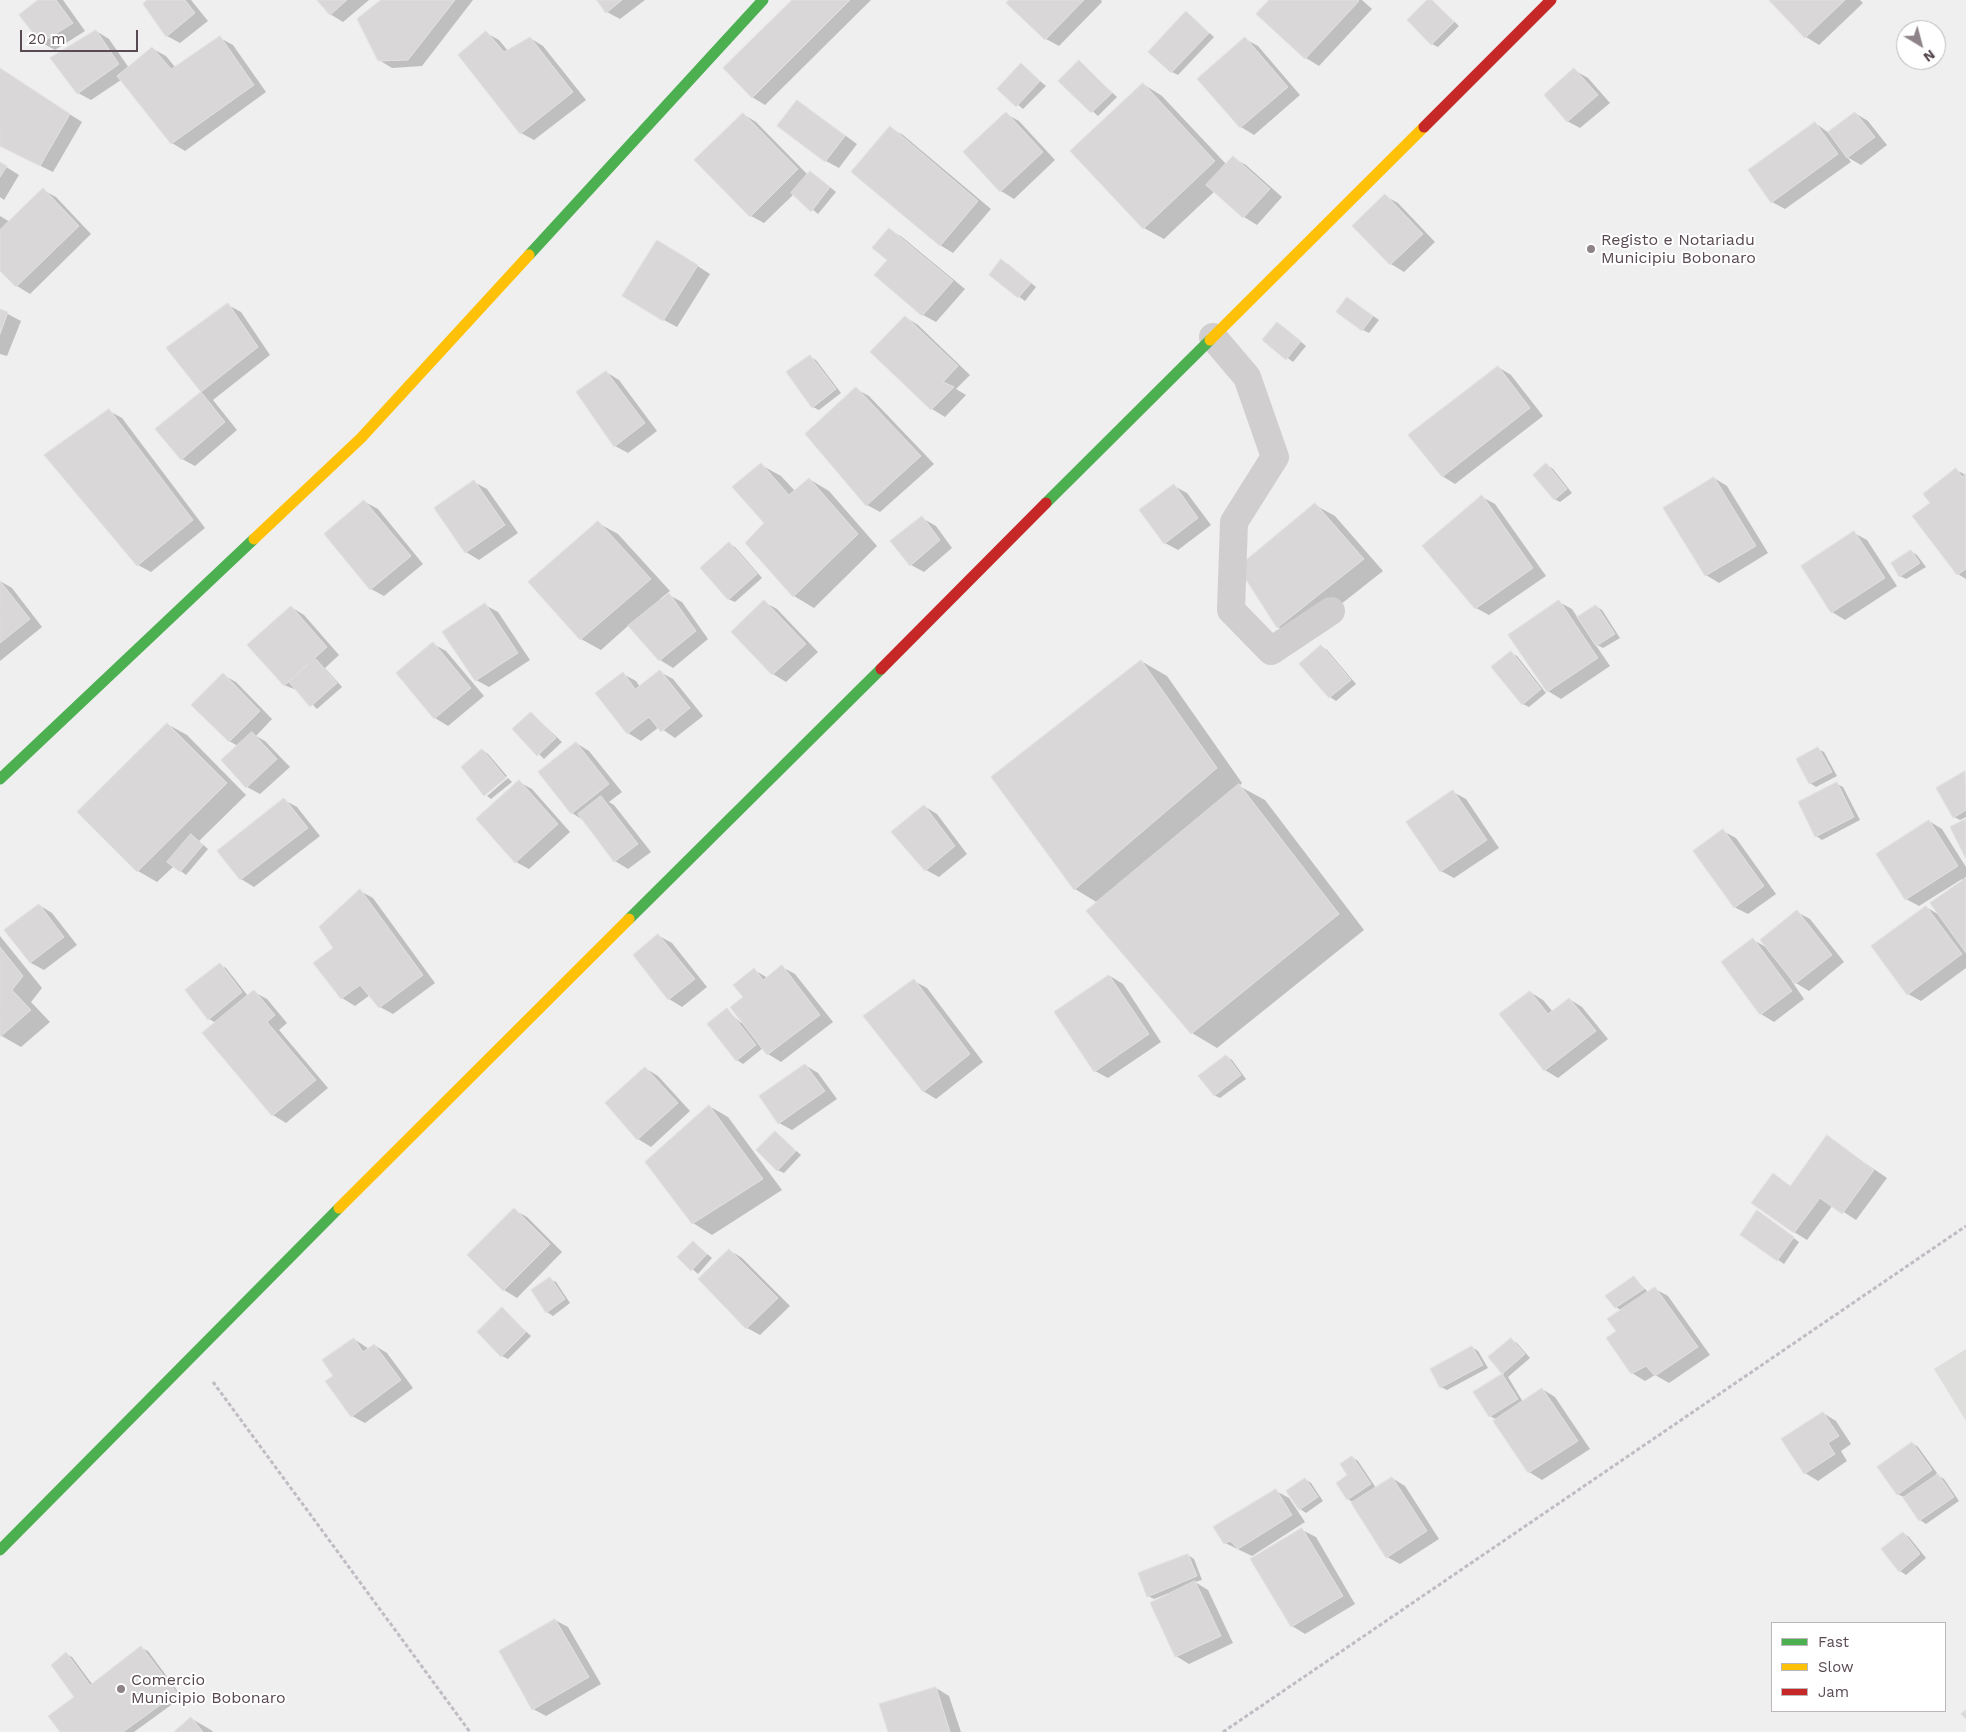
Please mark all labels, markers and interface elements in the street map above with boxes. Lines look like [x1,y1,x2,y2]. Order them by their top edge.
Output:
scale bar [22,20,140,52]
north arrow [1896,20,1946,70]
text: 20 m [28,30,66,48]
text: N [1920,47,1938,66]
place label: Registo e Notariadu Municipiu Bobonaro [1601,230,1756,268]
marker: Registo e Notariadu Municipiu Bobonaro [1585,243,1597,255]
legend [1771,1622,1946,1712]
text: Fast [1818,1633,1849,1651]
text: Slow [1818,1658,1854,1676]
place label: Comercio Municipio Bobonaro [131,1670,286,1708]
marker: Comercio Municipio Bobonaro [115,1683,127,1695]
text: Jam [1818,1683,1849,1701]

